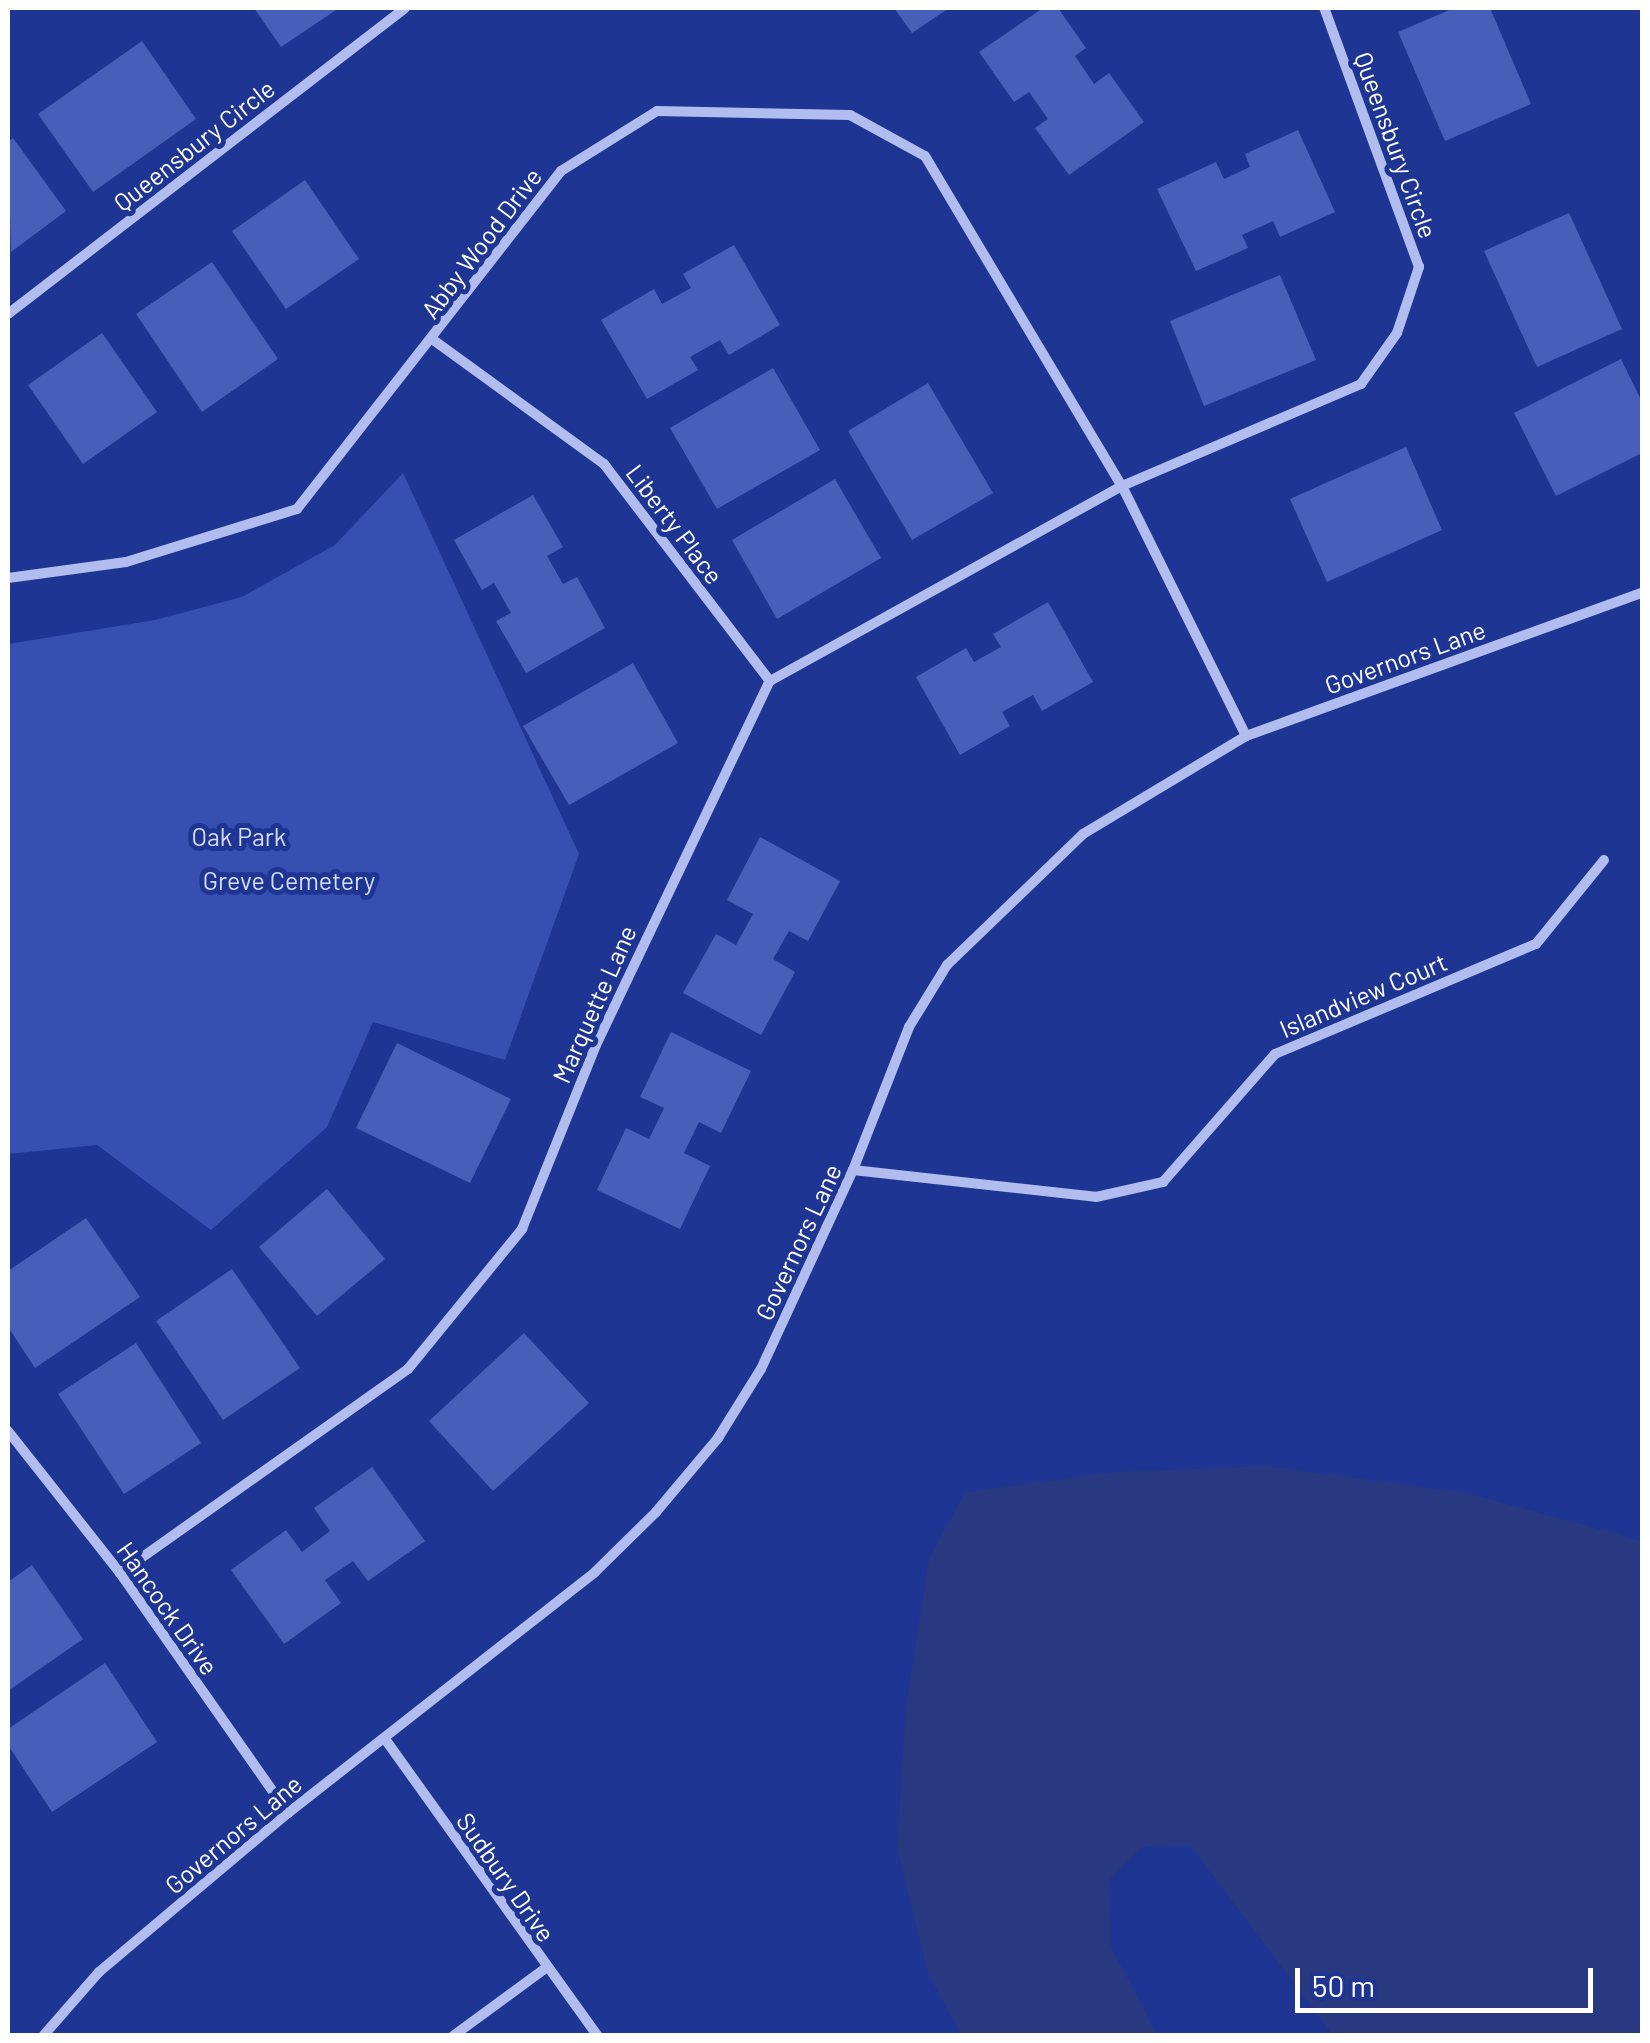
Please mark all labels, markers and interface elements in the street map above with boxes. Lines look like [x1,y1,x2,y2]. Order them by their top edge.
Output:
street label: Queensbury Circle [1348,48,1444,242]
street label: Queensbury Circle [108,73,280,217]
street label: Abby Wood Drive [415,162,547,324]
street label: Liberty Place [620,458,730,590]
street label: Governors Lane [1321,614,1489,700]
park label: Oak Park [192,821,286,851]
park label: Greve Cemetery [203,865,375,895]
street label: Marquette Lane [546,920,642,1088]
street label: Islandview Court [1275,946,1451,1044]
street label: Governors Lane [749,1159,847,1325]
street label: Hancock Drive [111,1536,225,1680]
street label: Governors Lane [159,1768,307,1900]
street label: Sudbury Drive [450,1807,562,1947]
scale bar [1300,1948,1598,2010]
text: 50 m [1312,1967,1375,2003]

